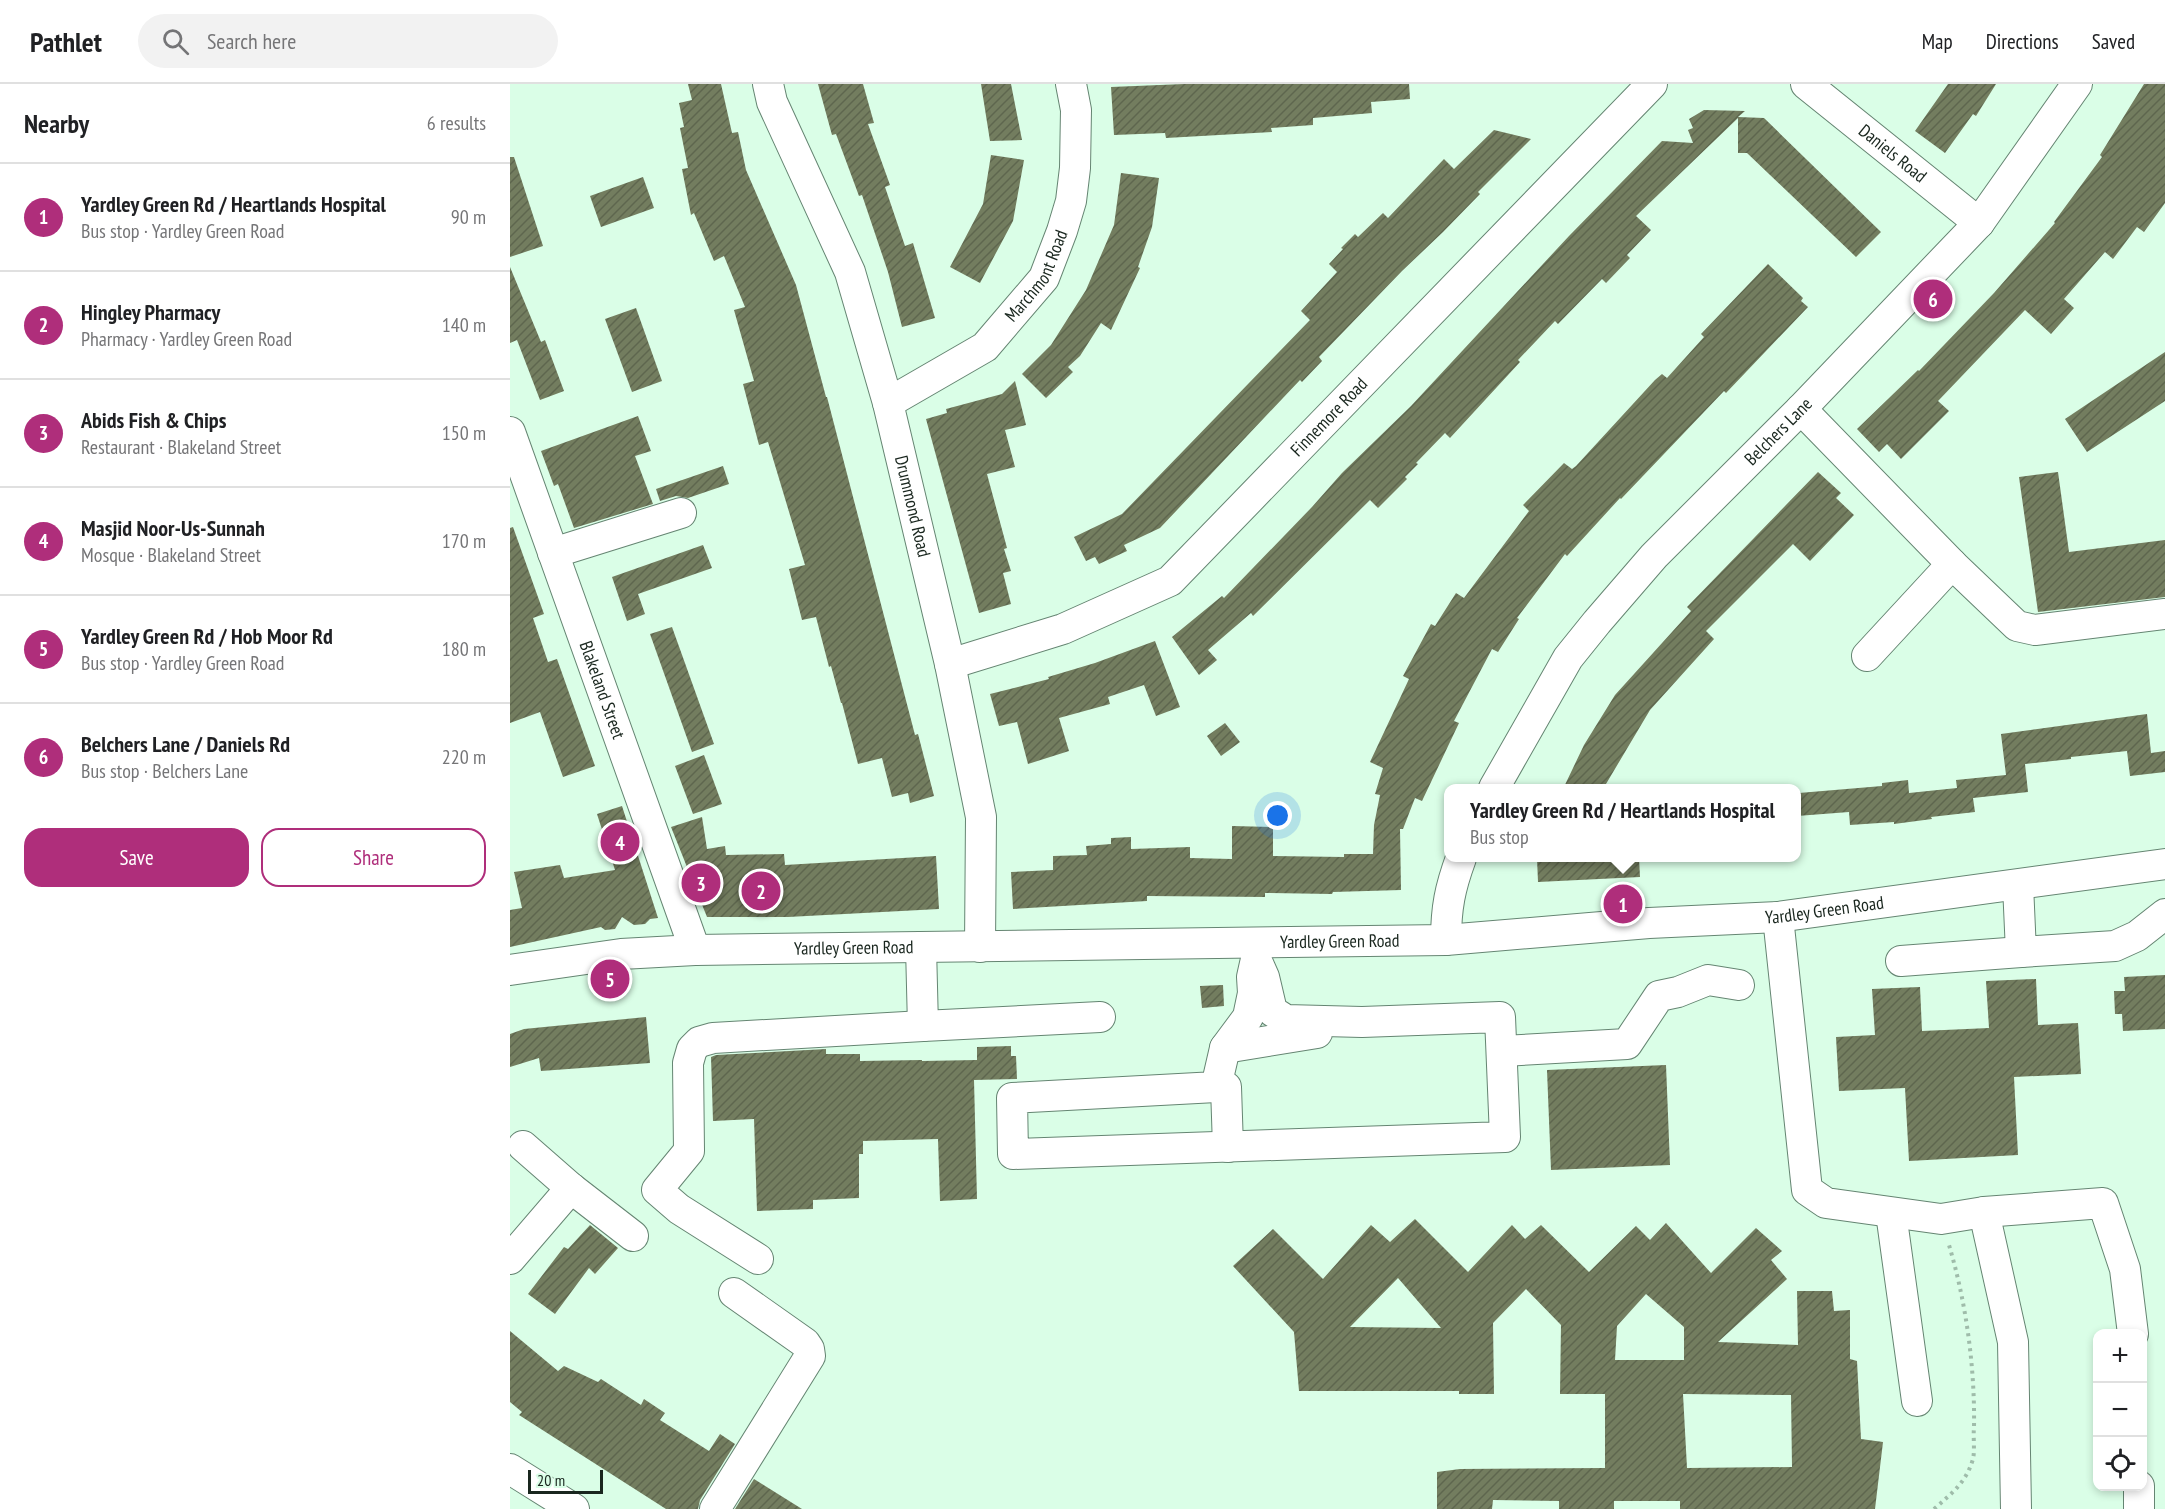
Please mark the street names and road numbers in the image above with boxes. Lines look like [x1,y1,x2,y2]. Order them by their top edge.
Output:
street label: Daniels Road [1854,119,1932,187]
street label: Marchmont Road [1000,226,1072,326]
street label: Finnemore Road [1285,372,1372,461]
street label: Belchers Lane [1739,392,1817,470]
street label: Drummond Road [890,453,936,559]
street label: Blakeland Street [575,638,631,742]
street label: Yardley Green Road [1765,891,1885,929]
street label: Yardley Green Road [1280,929,1400,953]
street label: Yardley Green Road [794,935,914,960]

